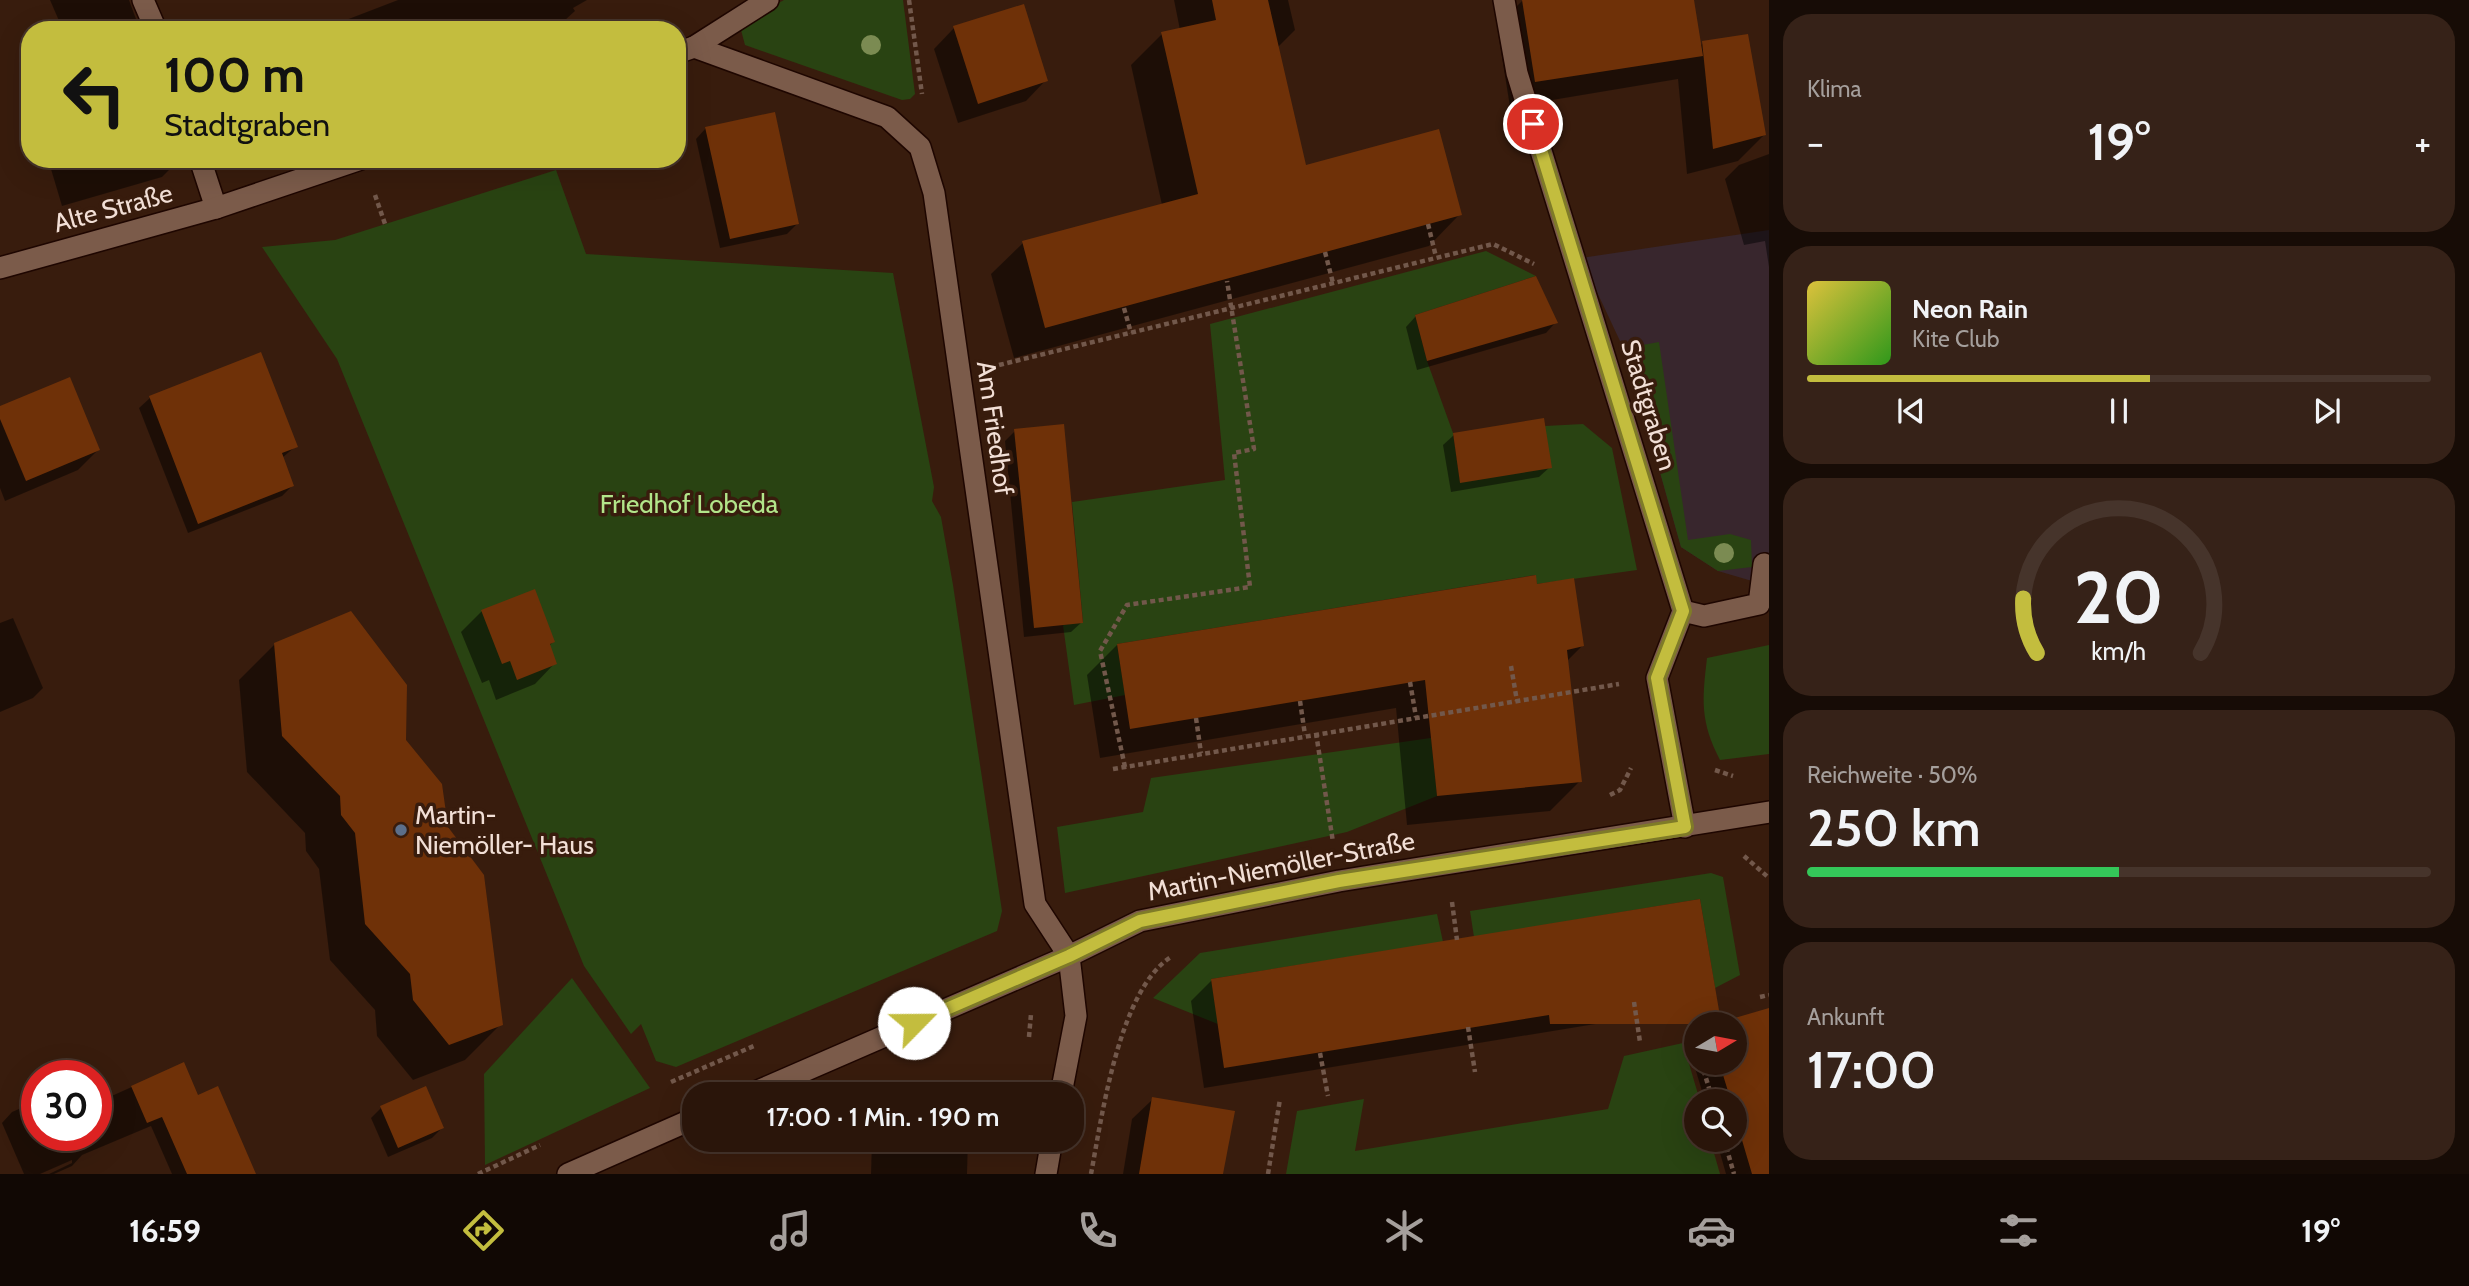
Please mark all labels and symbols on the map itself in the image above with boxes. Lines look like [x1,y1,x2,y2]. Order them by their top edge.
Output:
pin [1503,94,1563,154]
street label: Alte Straße [50,177,176,239]
street label: Stadtgraben [1614,336,1684,474]
street label: Am Friedhof [970,359,1020,498]
park label: Friedhof Lobeda [600,488,779,520]
place label: Martin- Niemöller- Haus [415,799,594,861]
marker: Martin- Niemöller- Haus [393,822,409,838]
street label: Martin-Niemöller-Straße [1145,824,1417,908]
position arrow [877,986,951,1060]
north arrow [1684,1012,1746,1074]
speed limit sign: 30 [21,1060,112,1151]

